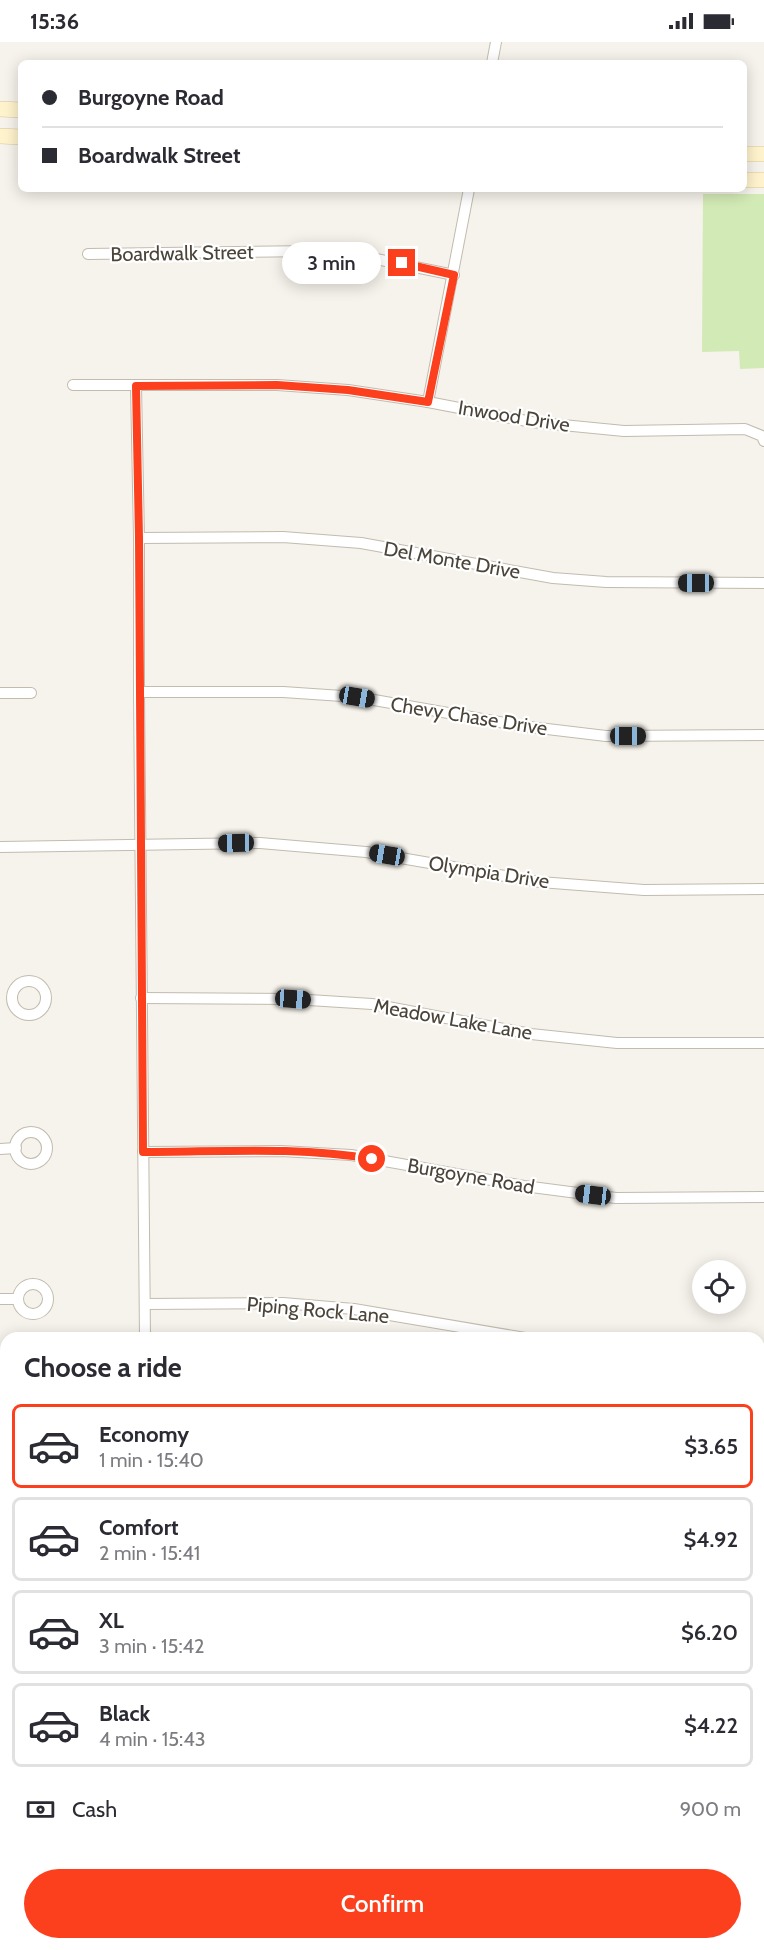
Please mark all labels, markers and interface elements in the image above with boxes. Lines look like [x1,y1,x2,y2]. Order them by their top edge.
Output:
text: 15:36 [30,8,79,35]
text: Burgoyne Road [78,84,224,111]
text: Boardwalk Street [78,142,241,169]
street label: Boardwalk Street [110,240,254,266]
callout: 3 min [282,242,381,284]
route end [388,249,415,276]
text: 3 min [307,251,356,275]
street label: Inwood Drive [456,395,572,437]
street label: Del Monte Drive [382,536,522,584]
car [678,574,714,592]
car [338,685,376,709]
street label: Chevy Chase Drive [389,692,549,740]
car [610,727,646,745]
car [218,834,254,852]
car [368,843,406,867]
street label: Olympia Drive [427,851,551,893]
car [274,989,312,1009]
street label: Meadow Lake Lane [372,993,534,1045]
route start [358,1145,385,1172]
street label: Burgoyne Road [406,1153,536,1199]
car [574,1184,612,1206]
map controls [692,1260,746,1314]
button: locate [692,1260,746,1314]
street label: Piping Rock Lane [246,1292,390,1328]
text: Choose a ride [24,1351,182,1384]
icon: car [27,1419,81,1473]
text: Economy [99,1421,189,1448]
text: $3.65 [684,1433,738,1460]
text: 1 min · 15:40 [99,1448,204,1472]
icon: car [27,1512,81,1566]
text: Comfort [99,1514,178,1541]
text: $4.92 [683,1526,738,1553]
text: 2 min · 15:41 [99,1541,200,1565]
icon: car [27,1605,81,1659]
text: XL [99,1607,124,1634]
text: $6.20 [681,1619,738,1646]
text: 3 min · 15:42 [99,1634,205,1658]
icon: car [27,1698,81,1752]
text: Black [99,1700,150,1727]
text: $4.22 [684,1712,738,1739]
text: 4 min · 15:43 [99,1727,206,1751]
icon: cash [24,1793,57,1826]
text: Cash [72,1796,117,1823]
text: 900 m [680,1797,741,1821]
button: Confirm [24,1869,741,1938]

